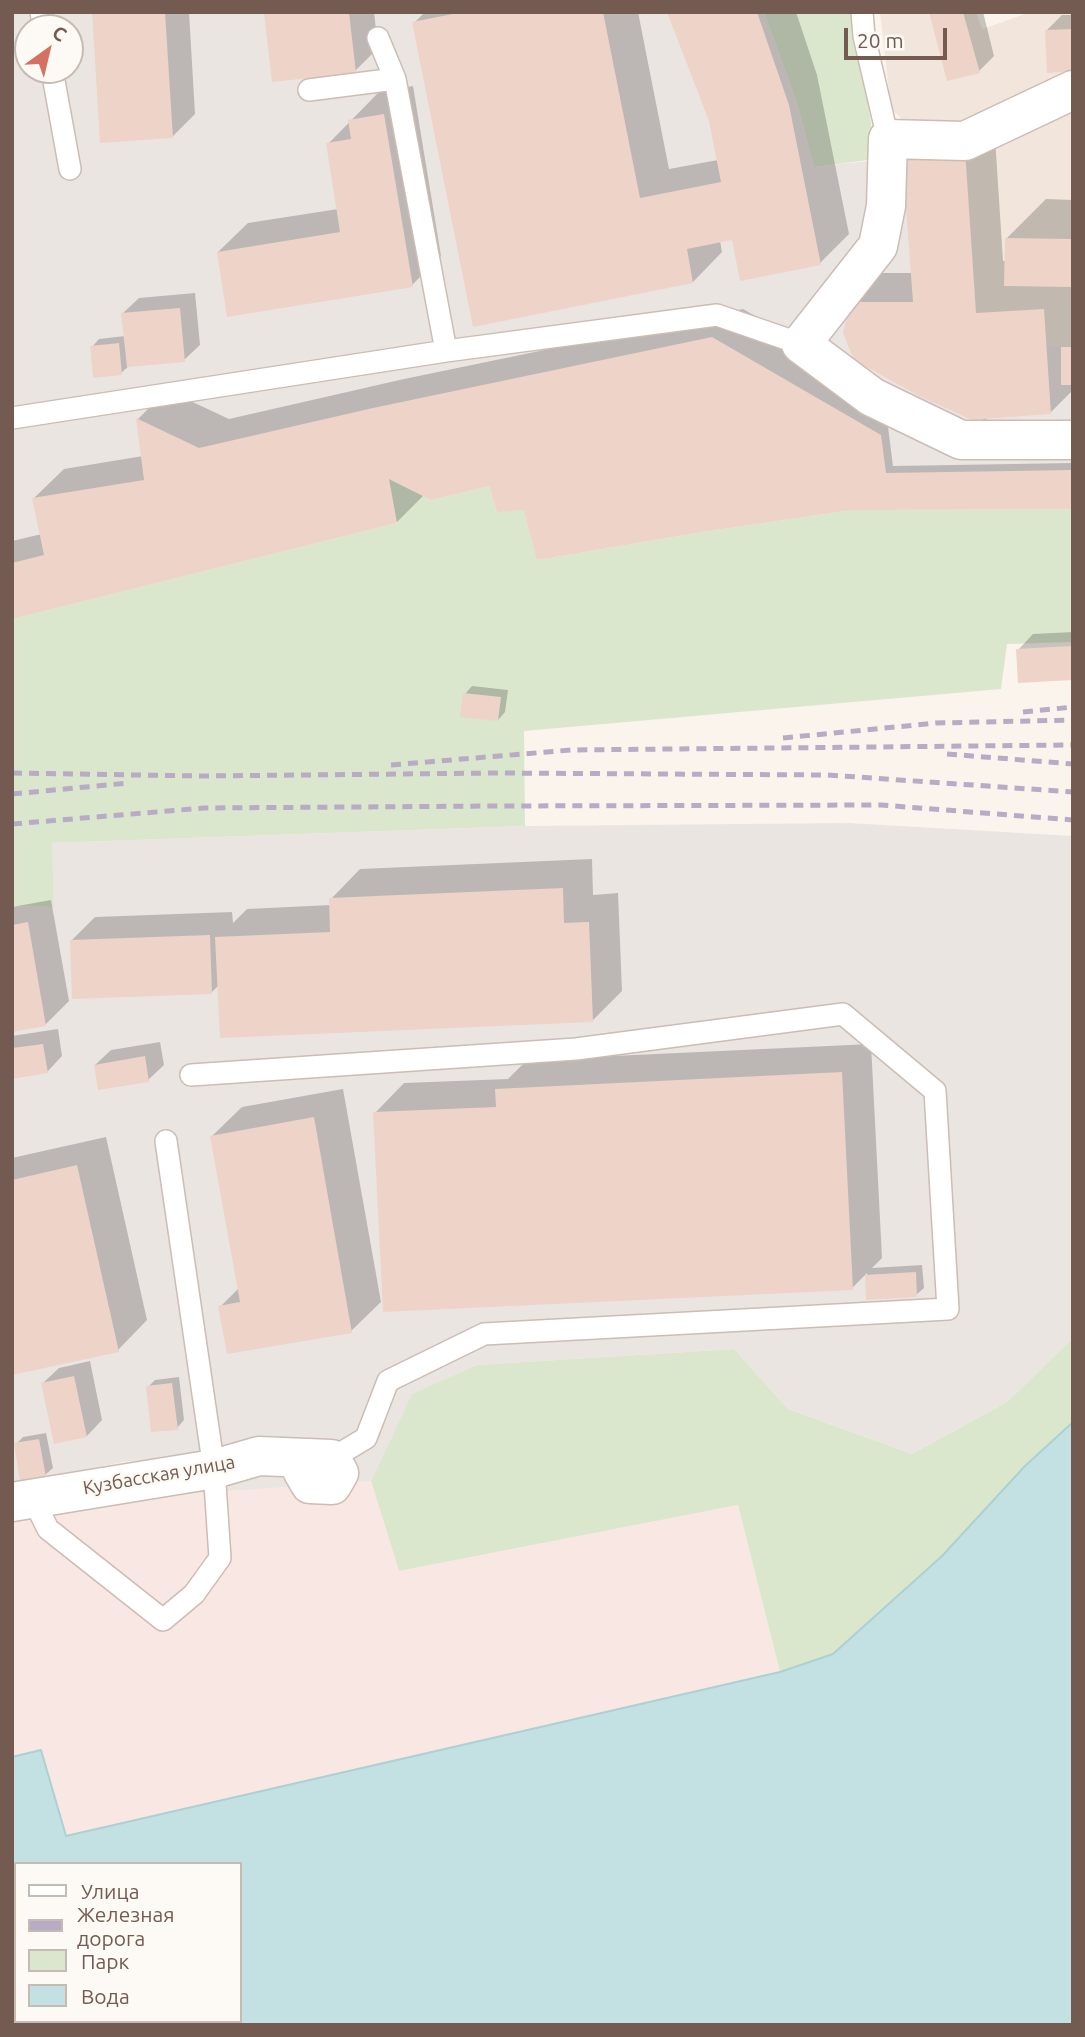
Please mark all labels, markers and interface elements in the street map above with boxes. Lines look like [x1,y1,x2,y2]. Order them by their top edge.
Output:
north arrow [14,14,84,84]
scale bar [847,14,950,58]
text: С [48,21,71,46]
text: 20 m [857,28,904,52]
street label: Кузбасская улица [81,1450,237,1500]
legend [14,1862,242,2023]
text: Улица [81,1879,139,1903]
text: Железная дорога [77,1902,175,1950]
text: Парк [81,1949,129,1973]
text: Вода [81,1984,130,2008]

